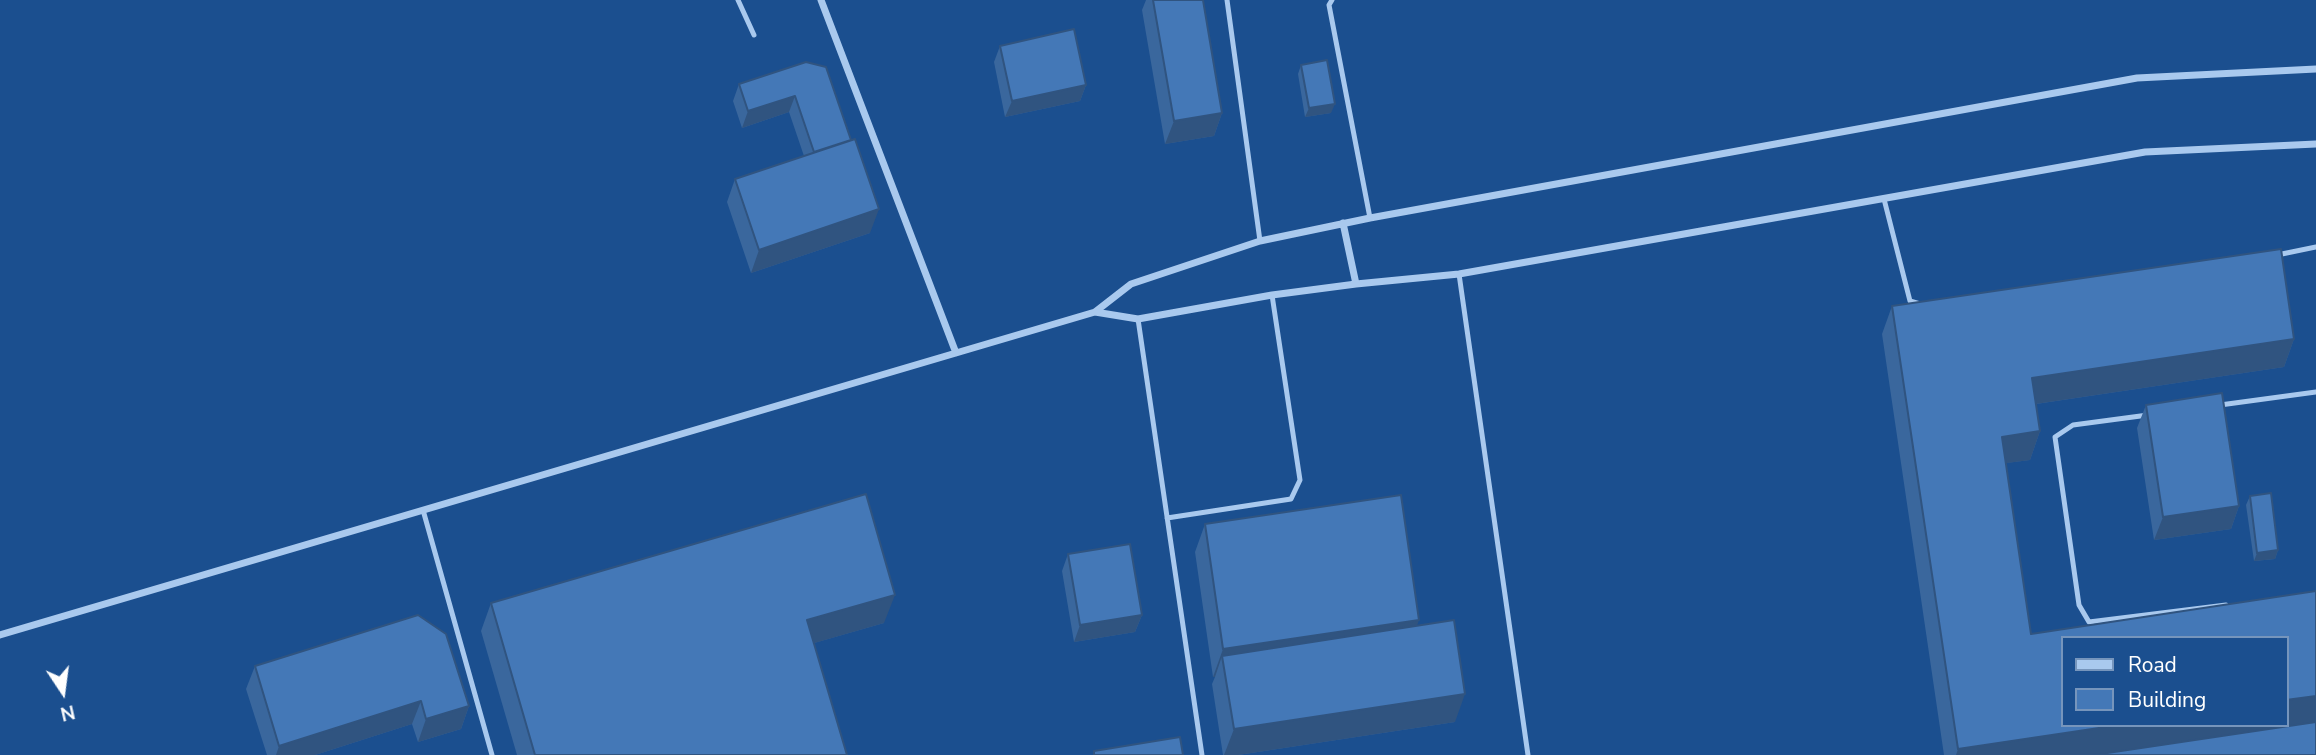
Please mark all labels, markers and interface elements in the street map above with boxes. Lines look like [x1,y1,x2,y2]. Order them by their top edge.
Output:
legend [2060,636,2288,727]
text: Road [2128,651,2177,679]
north arrow [28,657,98,727]
text: Building [2128,686,2206,714]
text: N [58,698,78,727]

